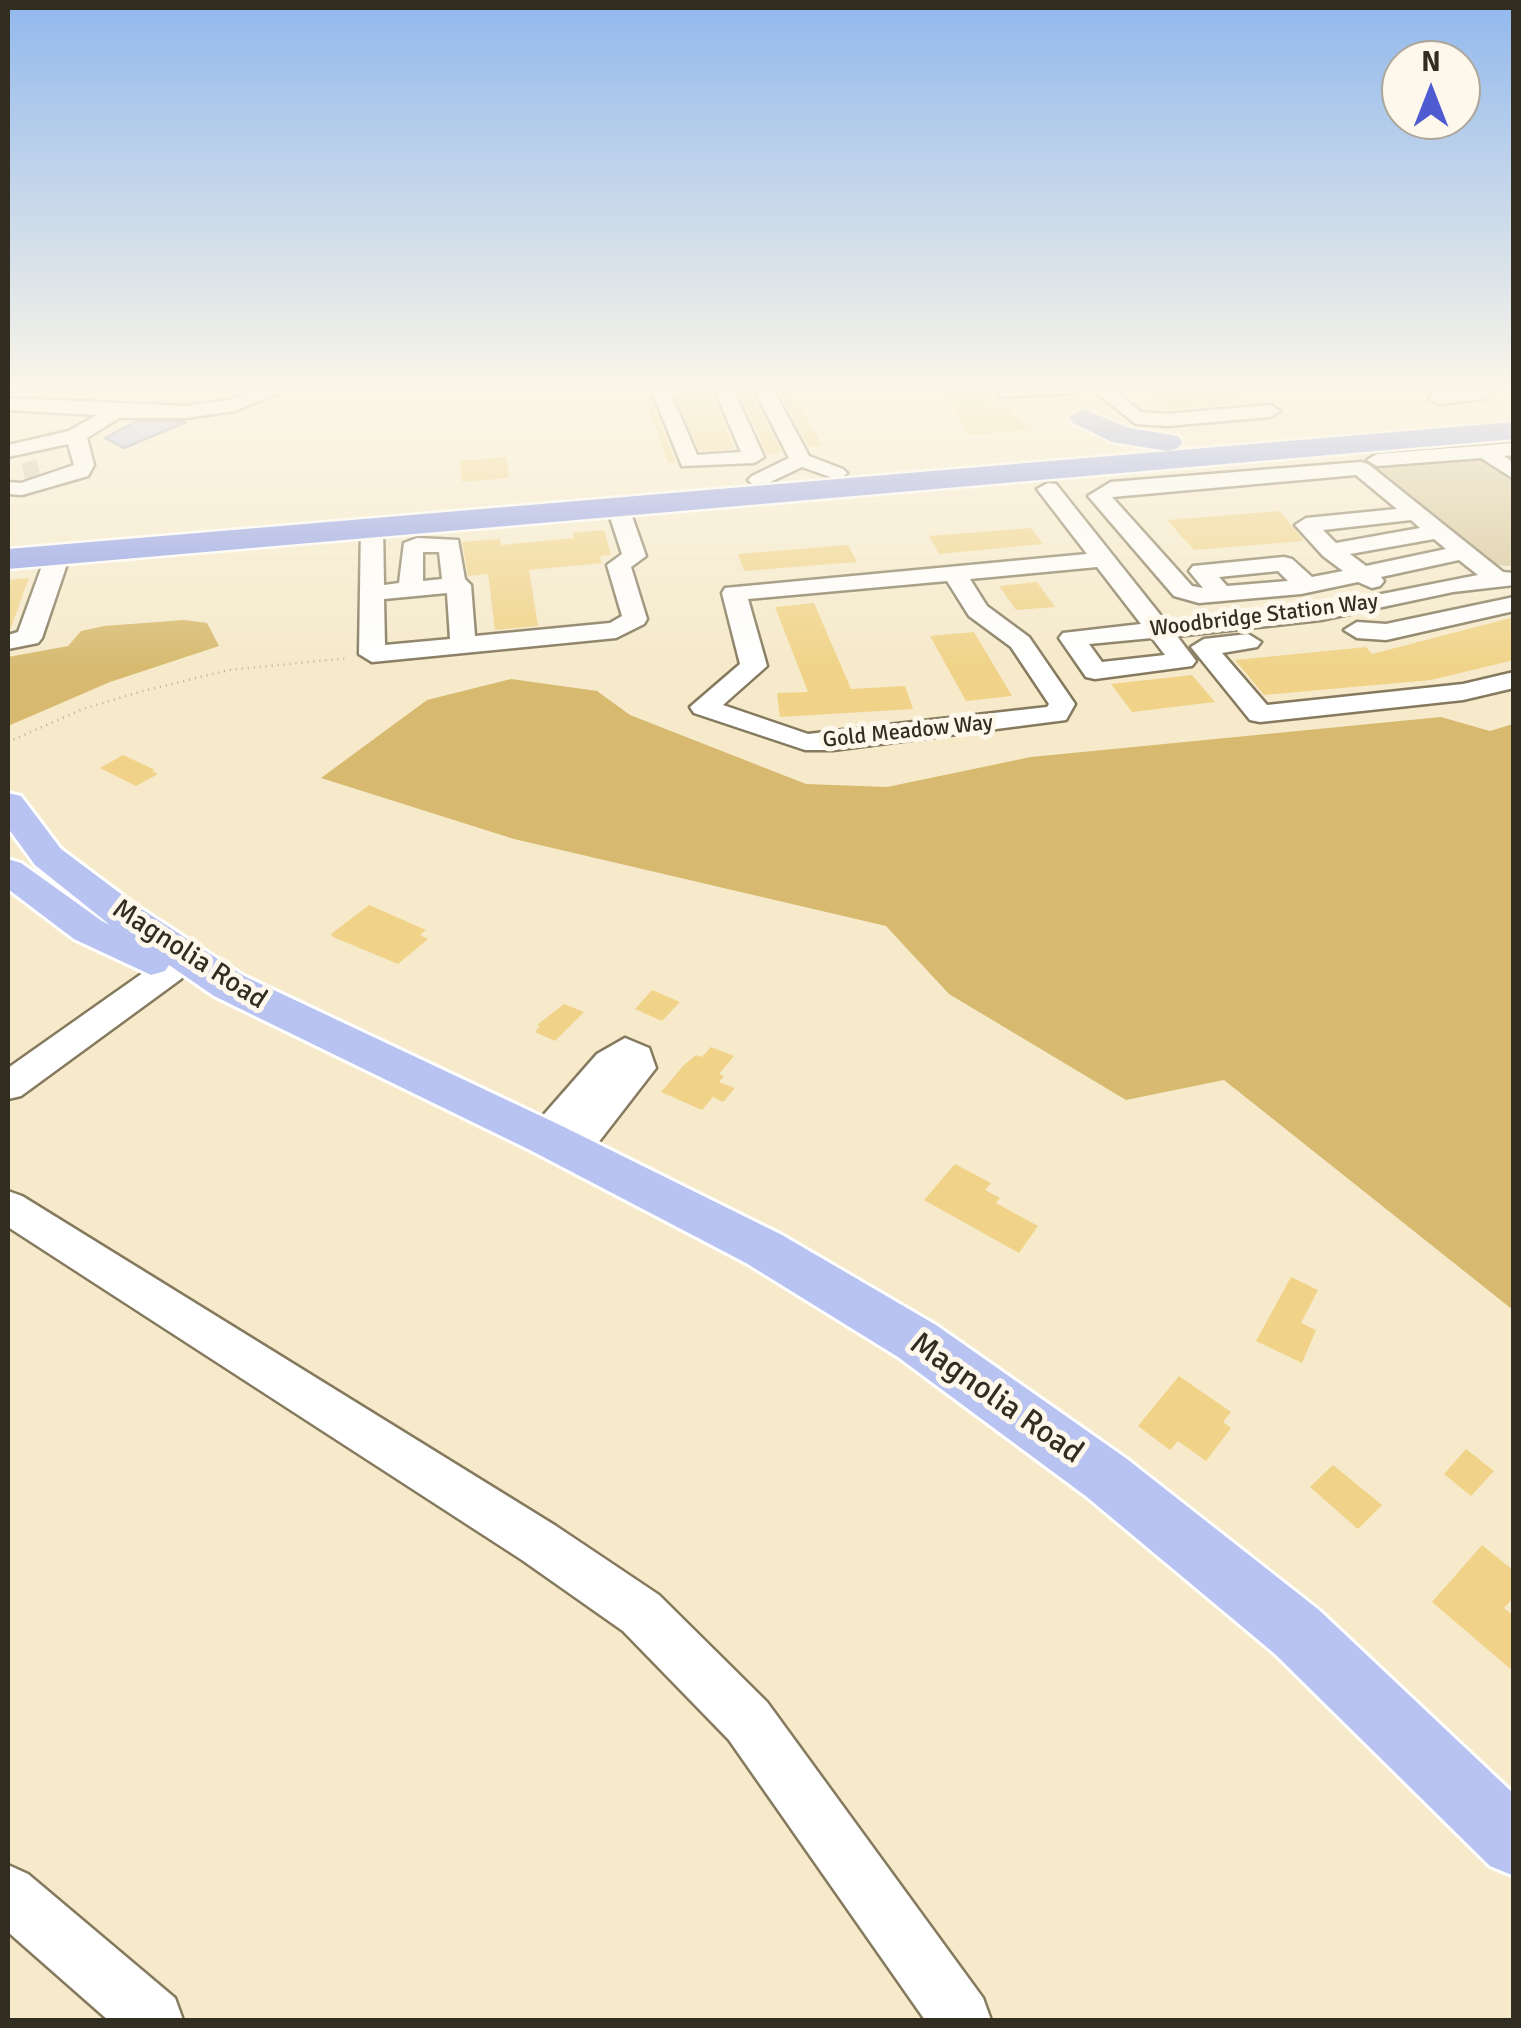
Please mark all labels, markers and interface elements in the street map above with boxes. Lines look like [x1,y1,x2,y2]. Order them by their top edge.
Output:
north arrow [1381,40,1481,140]
text: N [1421,45,1441,79]
street label: Woodbridge Station Way [1148,589,1380,643]
street label: Gold Meadow Way [822,710,994,754]
street label: Magnolia Road [106,893,272,1017]
street label: Magnolia Road [902,1325,1090,1473]

